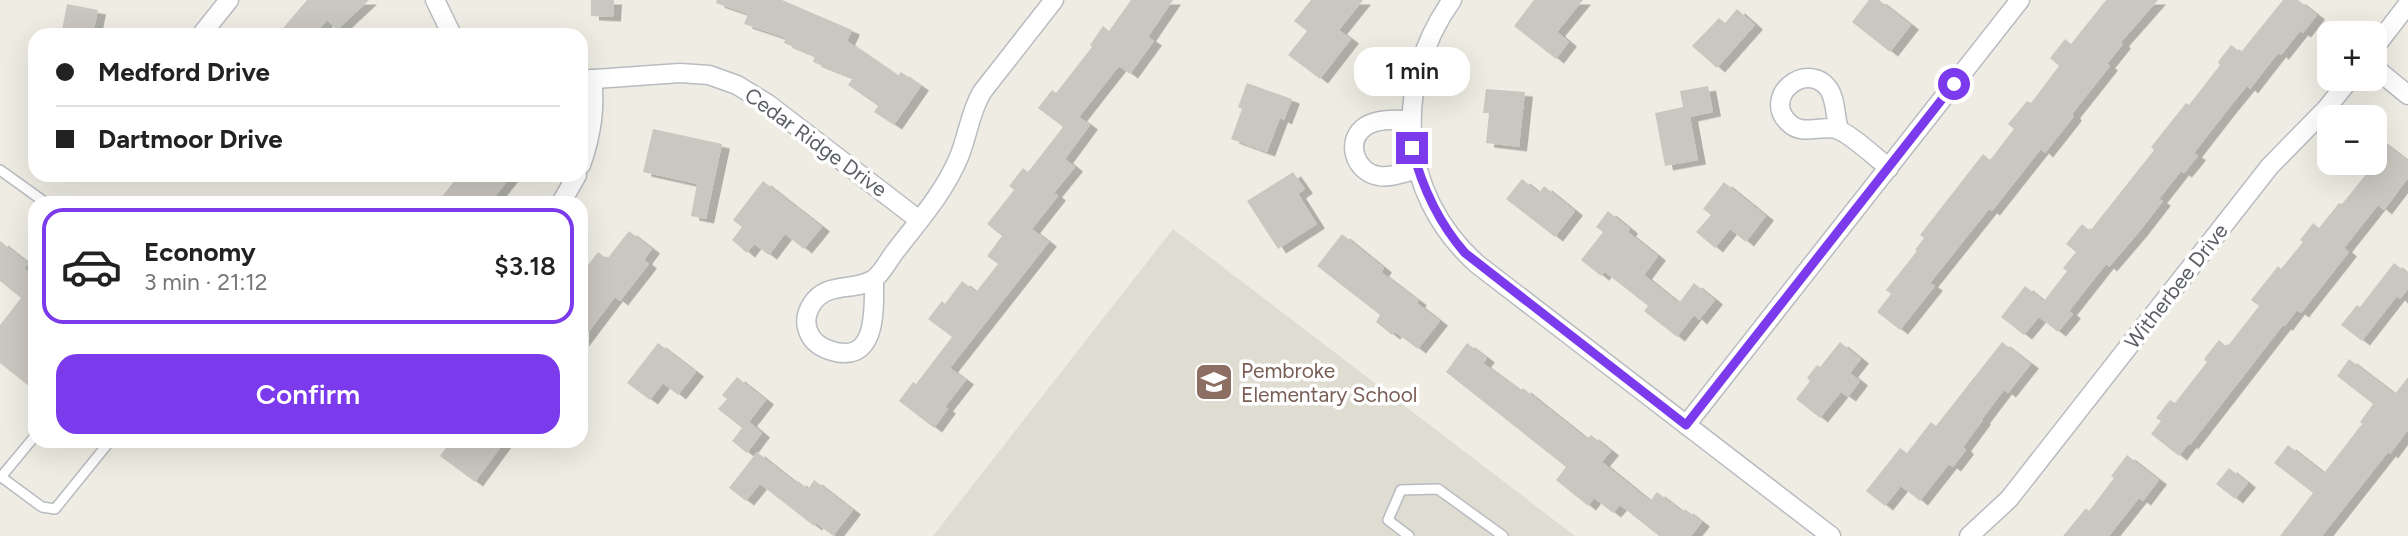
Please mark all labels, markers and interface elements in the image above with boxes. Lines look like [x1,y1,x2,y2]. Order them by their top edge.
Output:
map controls [2317,21,2387,175]
button: + [2317,21,2387,91]
callout: 1 min [1354,46,1470,96]
text: Medford Drive [98,56,270,88]
text: 1 min [1385,57,1439,85]
route start [1938,68,1970,100]
street label: Cedar Ridge Drive [740,82,892,202]
button: − [2317,105,2387,175]
text: Dartmoor Drive [98,123,283,155]
route end [1396,132,1428,164]
street label: Witherbee Drive [2119,218,2233,354]
icon: car [60,235,123,298]
text: Economy [144,236,256,268]
text: $3.18 [494,250,556,282]
text: 3 min · 21:12 [144,268,268,296]
button: Confirm [56,354,560,434]
place label: Pembroke Elementary School [1241,358,1417,407]
school or university icon: Pembroke Elementary School [1193,361,1235,403]

